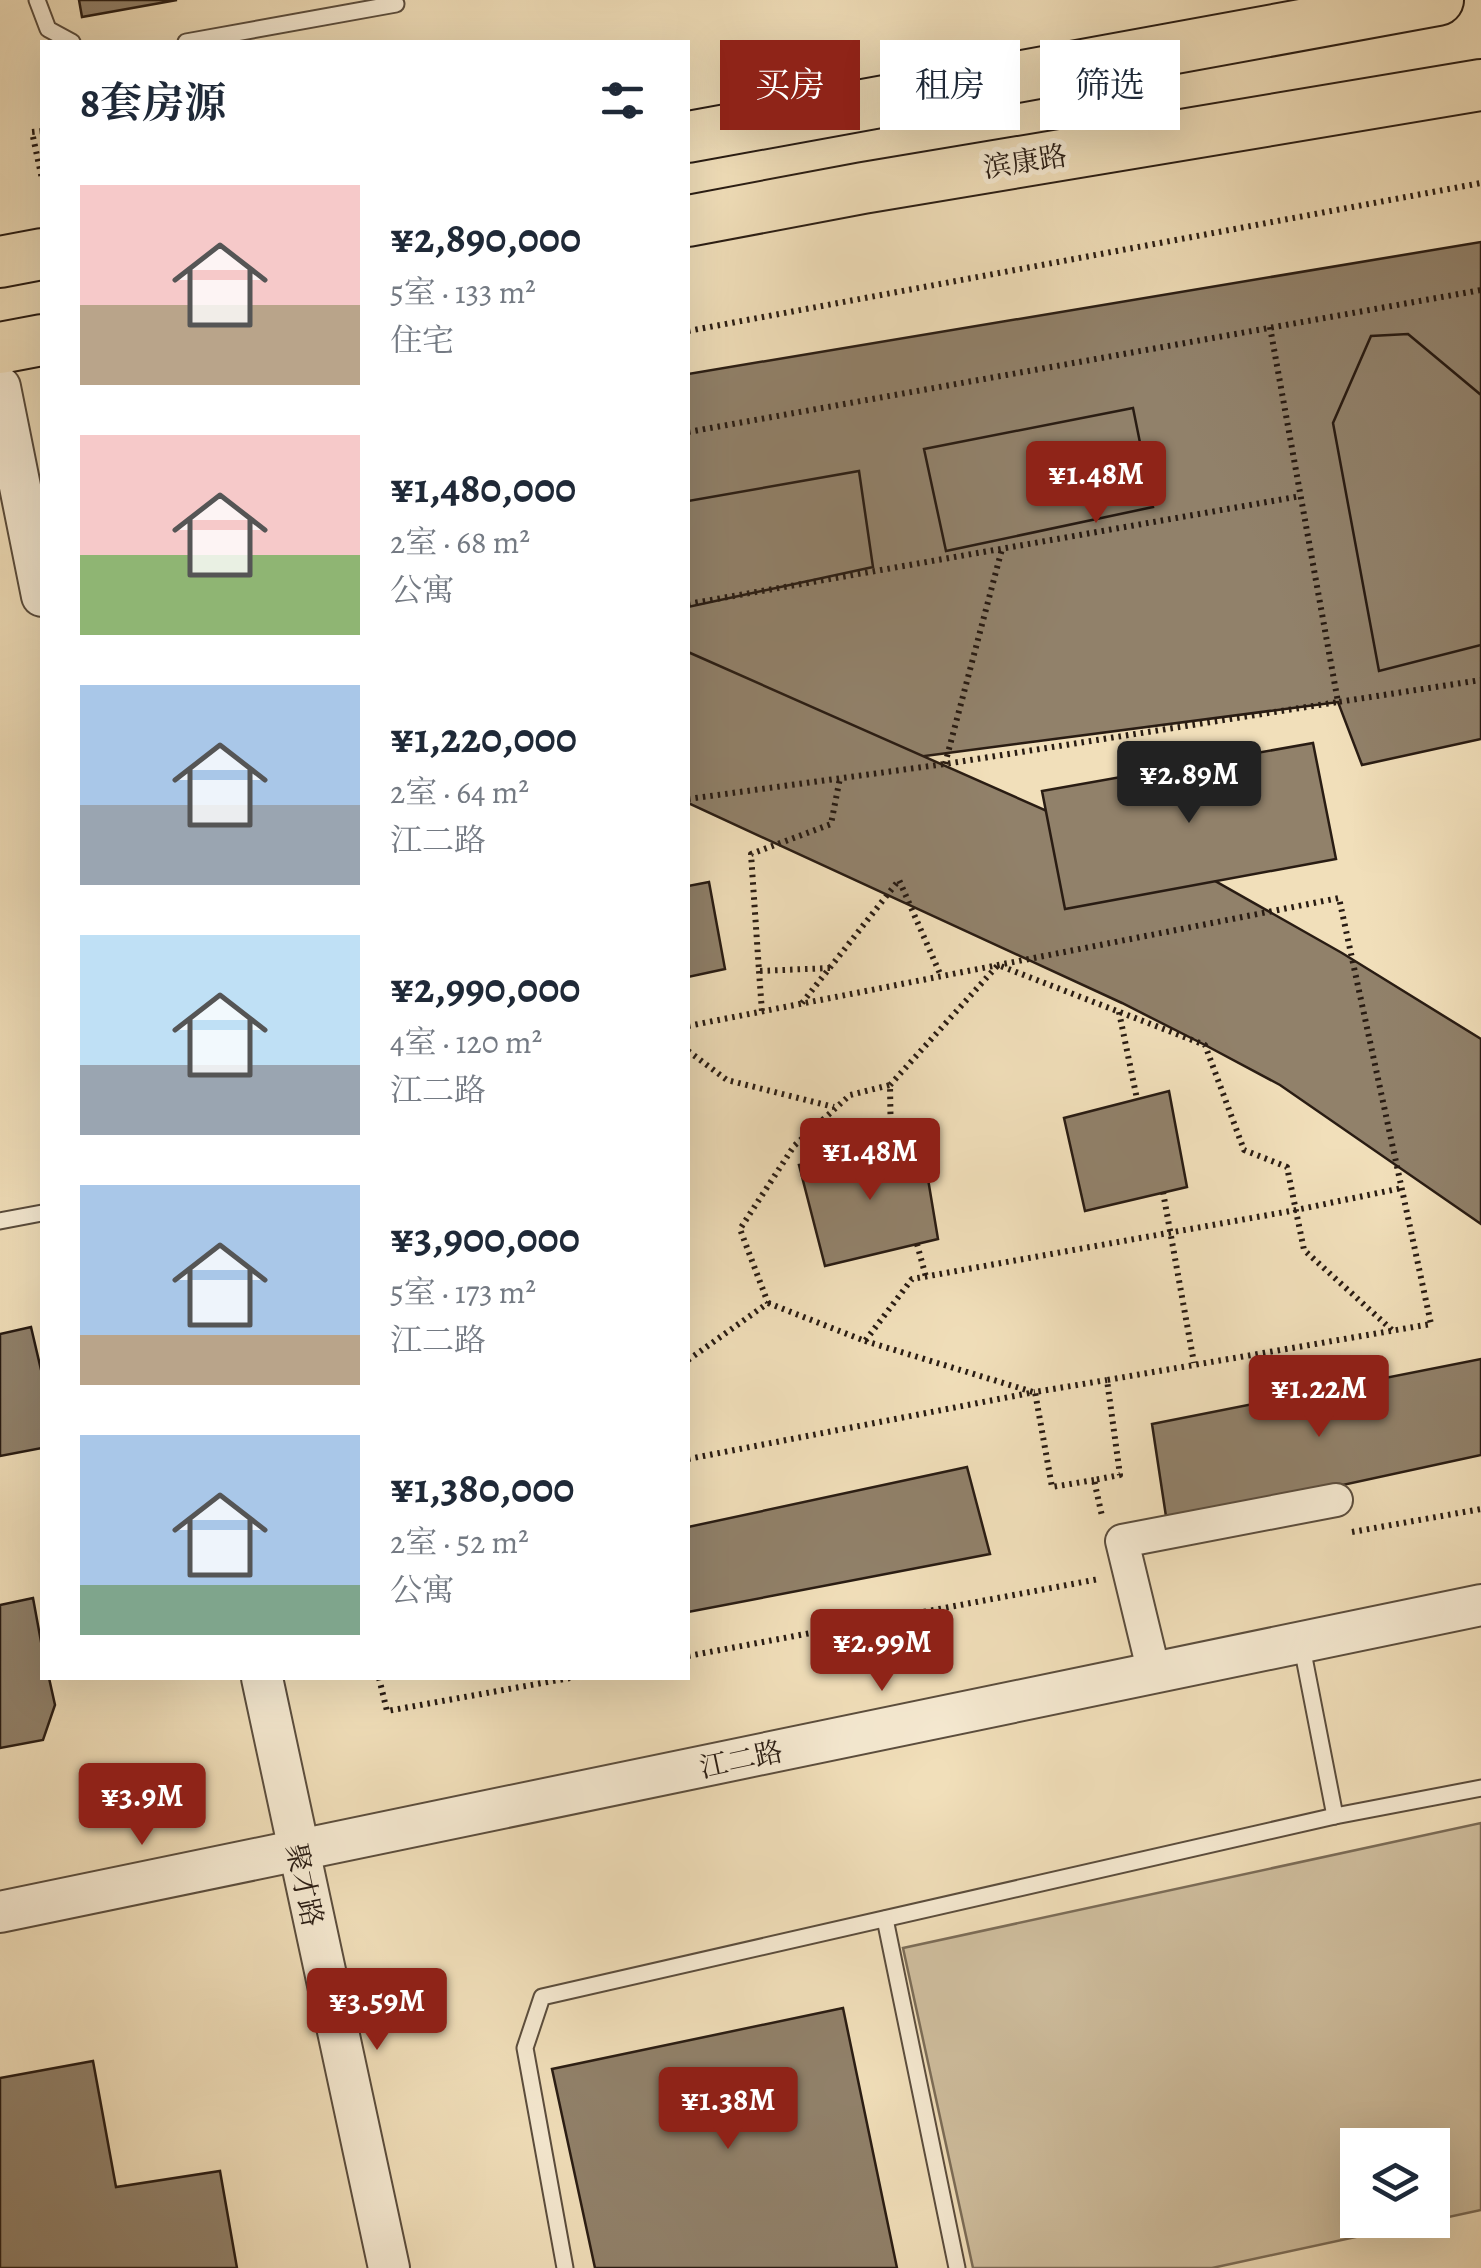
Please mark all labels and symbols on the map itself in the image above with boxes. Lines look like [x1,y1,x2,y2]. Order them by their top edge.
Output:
street label: 滨康路 [981,137,1070,187]
pin: ¥1.48M [1015,441,1177,526]
pin: ¥2.89M [1108,741,1270,826]
pin: ¥1.48M [789,1118,951,1203]
pin: ¥1.22M [1238,1355,1400,1440]
pin: ¥2.99M [801,1609,963,1694]
street label: 江二路 [696,1733,786,1787]
pin: ¥3.9M [72,1763,212,1848]
street label: 聚才路 [277,1840,331,1930]
pin: ¥3.59M [296,1968,458,2053]
pin: ¥1.38M [647,2067,809,2152]

